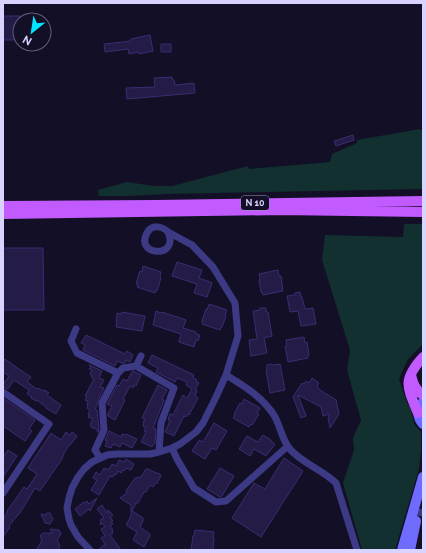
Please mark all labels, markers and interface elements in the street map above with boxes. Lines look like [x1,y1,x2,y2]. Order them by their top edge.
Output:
north arrow [12,12,52,52]
text: N [20,32,34,48]
road number: N 10 [241,196,269,210]

